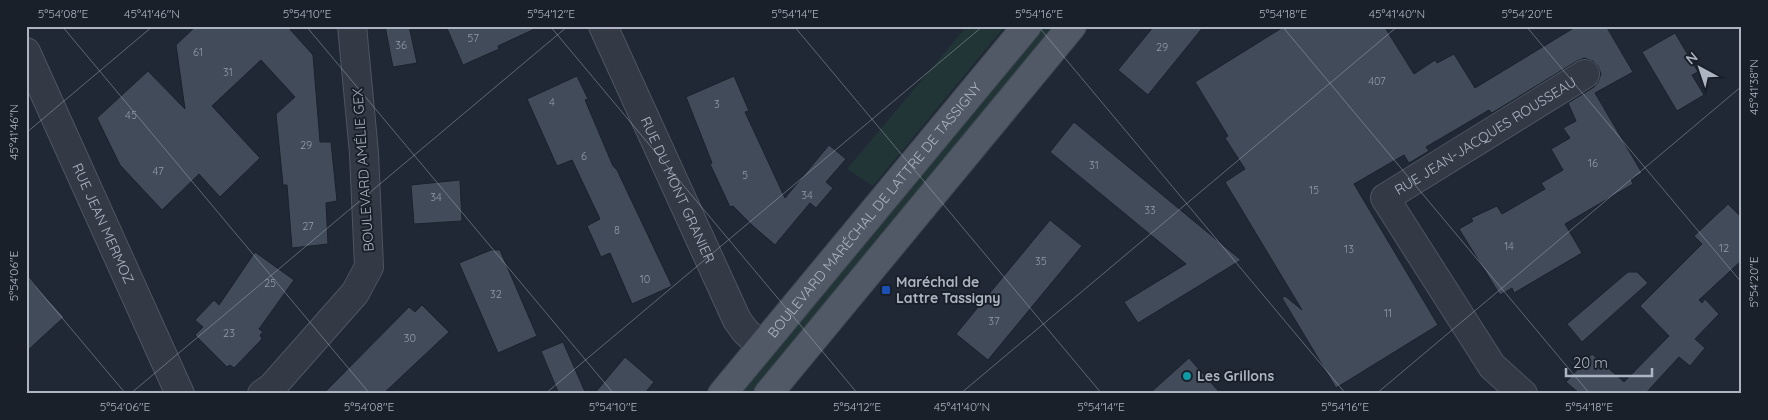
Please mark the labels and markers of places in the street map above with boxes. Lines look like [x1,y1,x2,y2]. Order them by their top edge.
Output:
place label: Maréchal de Lattre Tassigny [896,273,1000,307]
marker: Maréchal de Lattre Tassigny [880,284,892,296]
place label: Les Grillons [1197,367,1274,385]
marker: Les Grillons [1181,370,1193,382]

